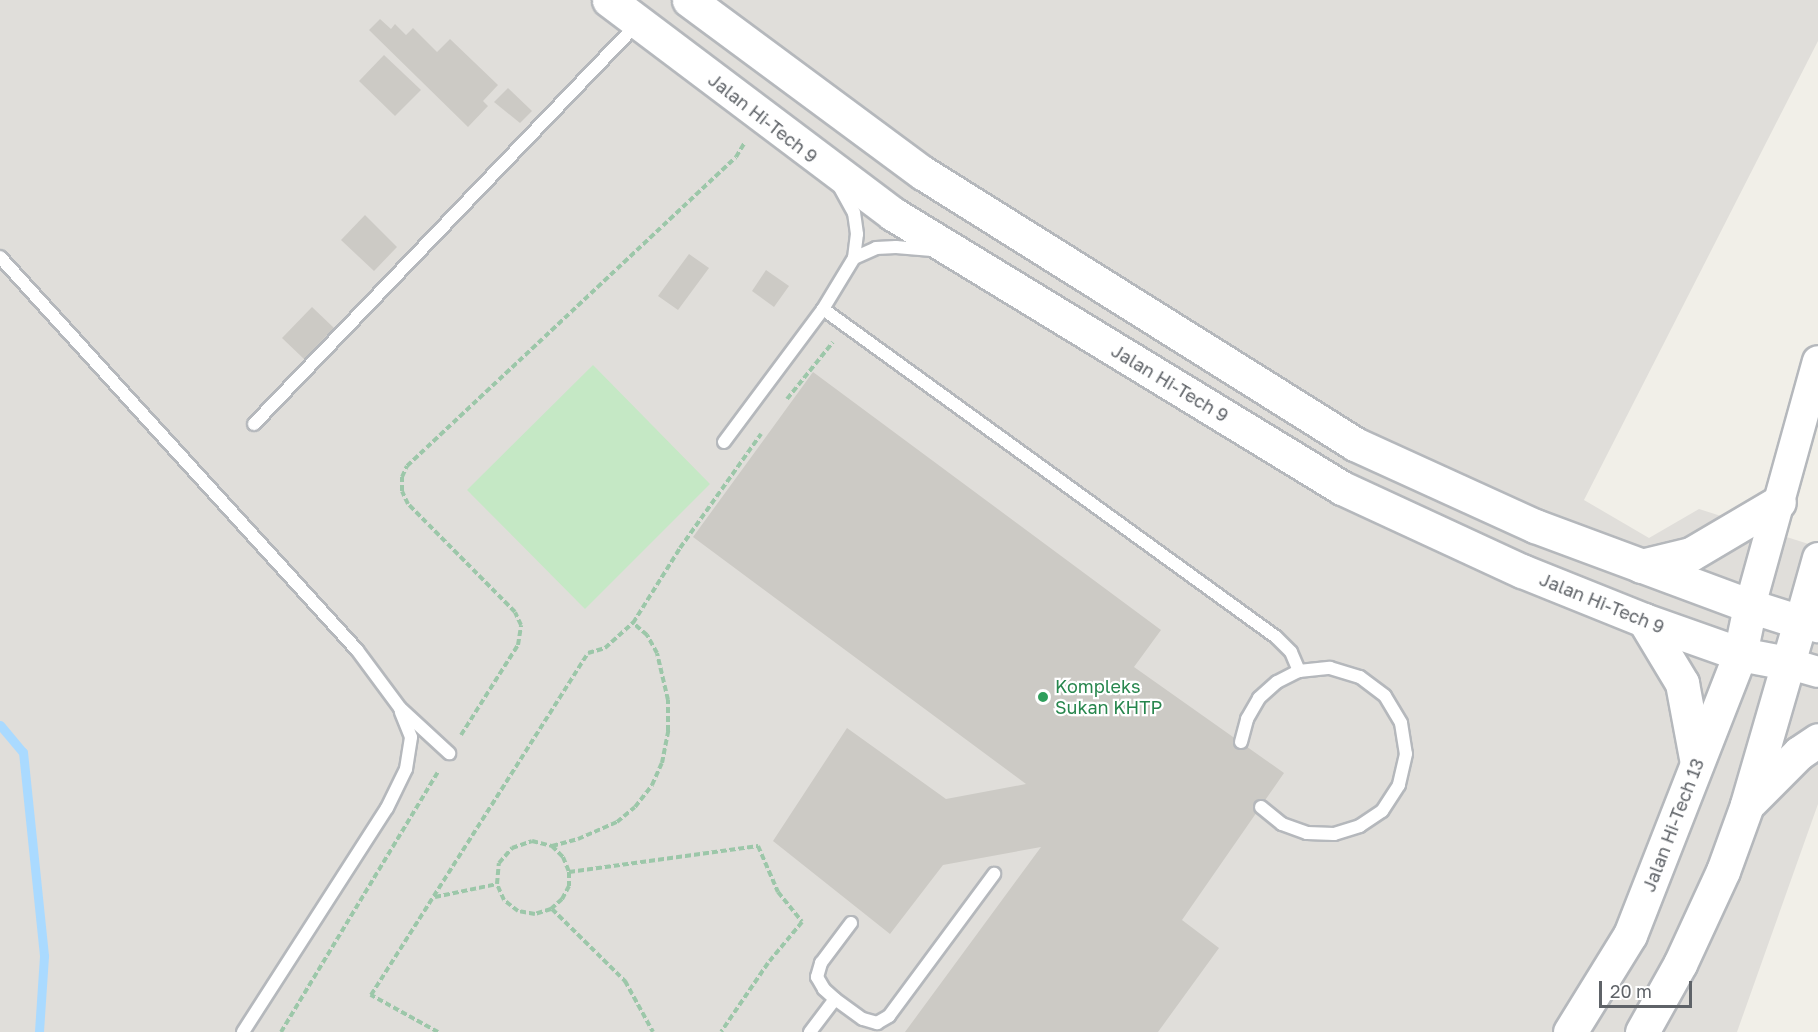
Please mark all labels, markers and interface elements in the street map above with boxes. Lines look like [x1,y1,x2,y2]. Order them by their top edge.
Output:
street label: Jalan Hi-Tech 9 [704,69,822,167]
street label: Jalan Hi-Tech 9 [1108,340,1232,426]
street label: Jalan Hi-Tech 9 [1536,568,1668,638]
place label: Kompleks Sukan KHTP [1055,676,1162,718]
marker: Kompleks Sukan KHTP [1036,690,1050,704]
street label: Jalan Hi-Tech 13 [1638,755,1708,895]
scale bar [1602,969,1695,1007]
text: 20 m [1610,980,1652,1002]

